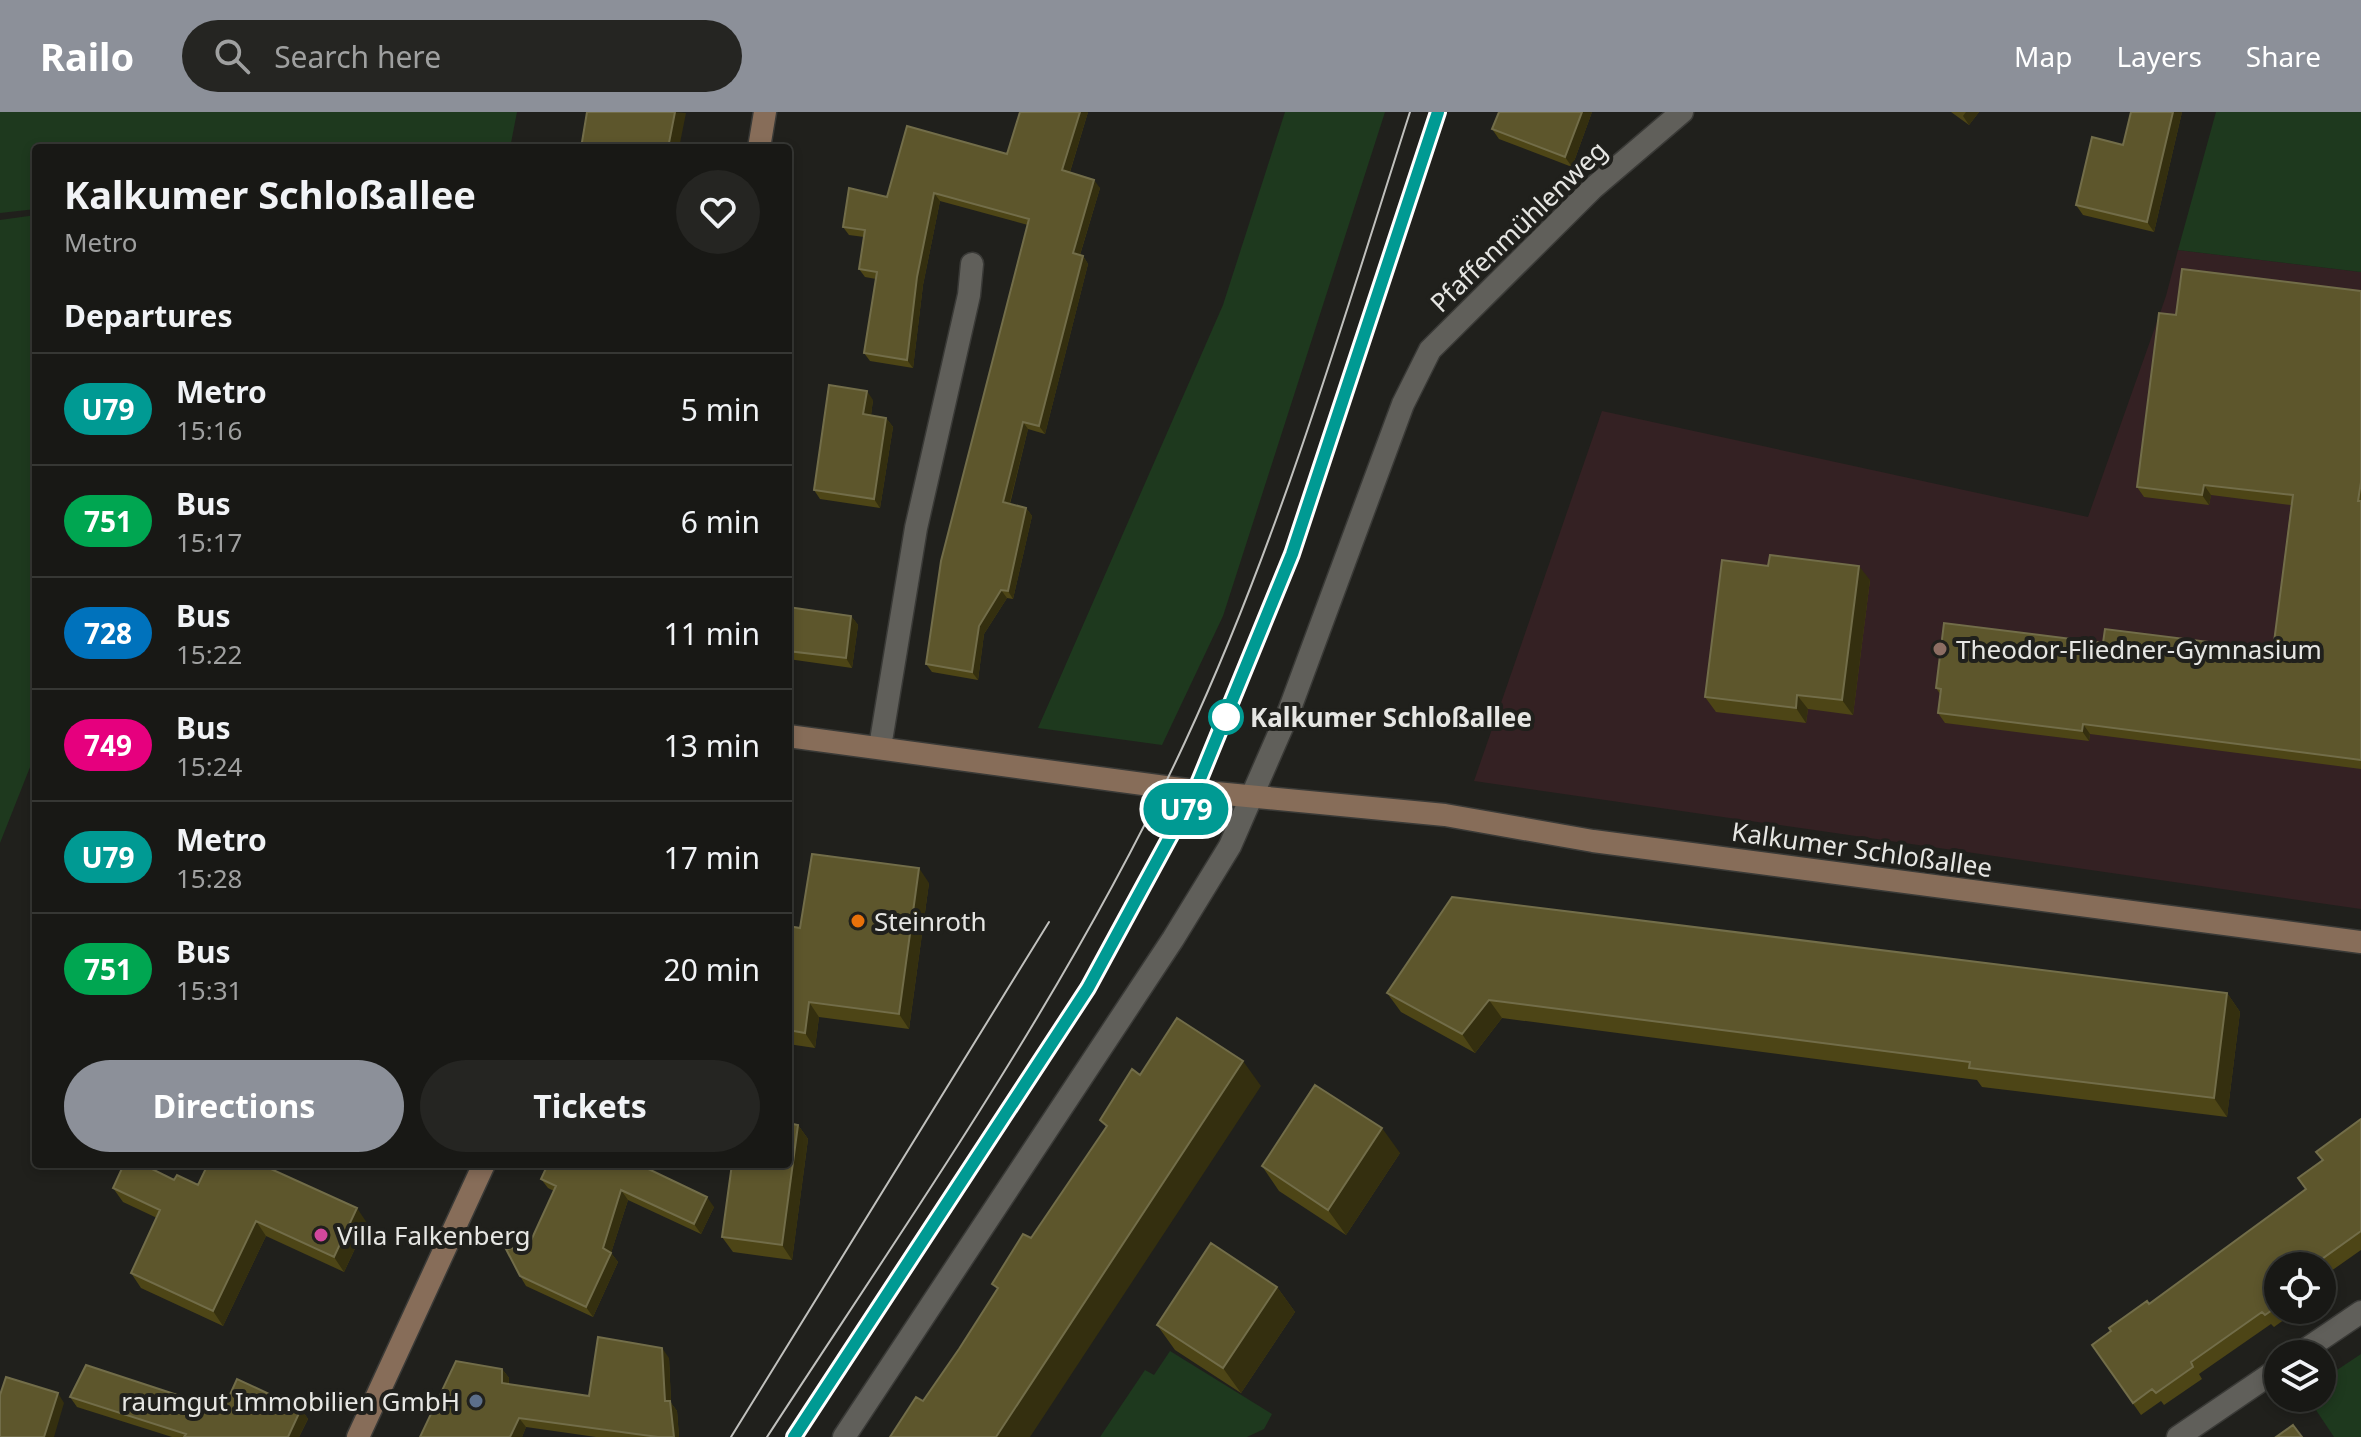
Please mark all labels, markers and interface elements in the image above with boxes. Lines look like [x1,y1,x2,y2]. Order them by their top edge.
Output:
search box [182,20,742,92]
text: Railo [40,30,134,82]
icon: search [210,34,254,78]
text: Search here [274,36,441,77]
text: Map [2014,37,2072,75]
text: Layers [2116,37,2202,75]
text: Share [2246,37,2321,75]
street label: Pfaffenmühlenweg [1422,132,1614,320]
text: Kalkumer Schloßallee [64,168,476,220]
button: heart [676,170,760,254]
text: Metro [64,224,138,260]
text: Departures [64,295,233,336]
text: Metro [176,371,267,412]
text: 5 min [681,389,760,430]
text: U79 [81,390,135,428]
text: 15:16 [176,412,242,448]
text: Bus [176,483,231,524]
text: 6 min [681,501,760,542]
text: 751 [84,502,132,540]
text: 15:17 [176,524,242,560]
text: Bus [176,595,231,636]
text: 11 min [664,613,760,654]
text: 728 [84,614,132,652]
place label: Theodor-Fliedner-Gymnasium [1956,631,2322,667]
text: 15:22 [176,636,242,672]
marker: Theodor-Fliedner-Gymnasium [1931,640,1949,658]
place label: Kalkumer Schloßallee [1250,699,1532,735]
marker: Kalkumer Schloßallee [1209,700,1243,734]
text: Bus [176,707,231,748]
text: 13 min [664,725,760,766]
text: 749 [84,726,132,764]
text: 15:24 [176,748,242,784]
line badge: U79 [1140,783,1232,835]
text: U79 [1159,790,1213,828]
street label: Kalkumer Schloßallee [1729,813,1995,885]
text: Metro [176,819,267,860]
text: 17 min [664,837,760,878]
text: U79 [81,838,135,876]
text: 15:28 [176,860,242,896]
place label: Steinroth [874,903,987,939]
marker: Steinroth [849,912,867,930]
text: Bus [176,931,231,972]
text: 20 min [664,949,760,990]
text: 751 [84,950,132,988]
text: 15:31 [176,972,242,1008]
button: Directions [64,1060,404,1152]
button: Tickets [420,1060,760,1152]
place label: Villa Falkenberg [337,1217,531,1253]
marker: Villa Falkenberg [312,1226,330,1244]
map controls [2264,1252,2336,1412]
button: locate [2264,1252,2336,1324]
button: layers [2264,1340,2336,1412]
place label: raumgut Immobilien GmbH [121,1383,460,1419]
marker: raumgut Immobilien GmbH [467,1392,485,1410]

